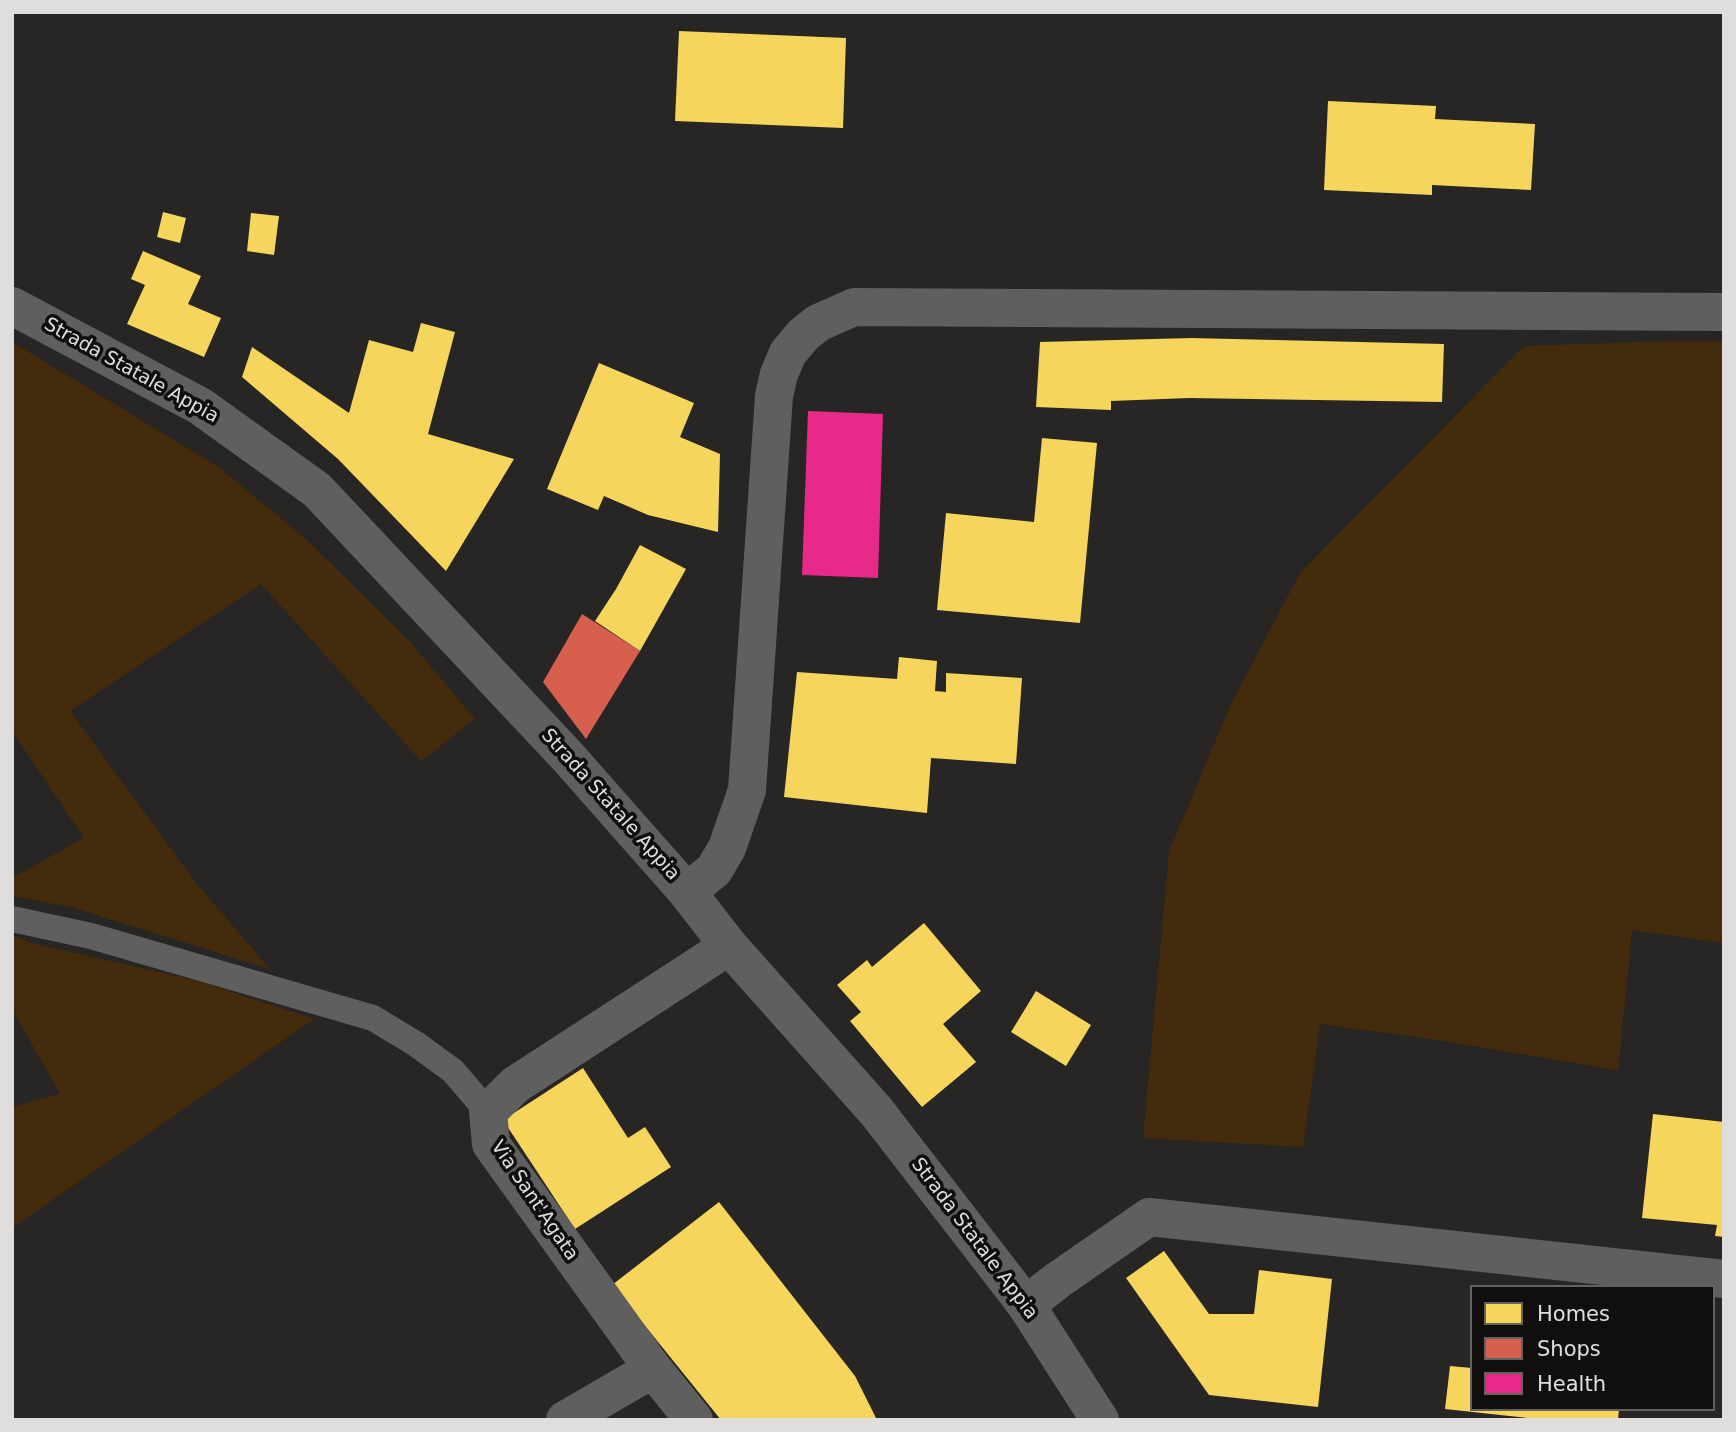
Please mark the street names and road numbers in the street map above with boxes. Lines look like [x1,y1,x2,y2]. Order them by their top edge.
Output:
street label: Strada Statale Appia [40,314,222,428]
street label: Strada Statale Appia [536,725,684,885]
street label: Via Sant'Agata [485,1137,583,1265]
street label: Strada Statale Appia [906,1154,1042,1324]

